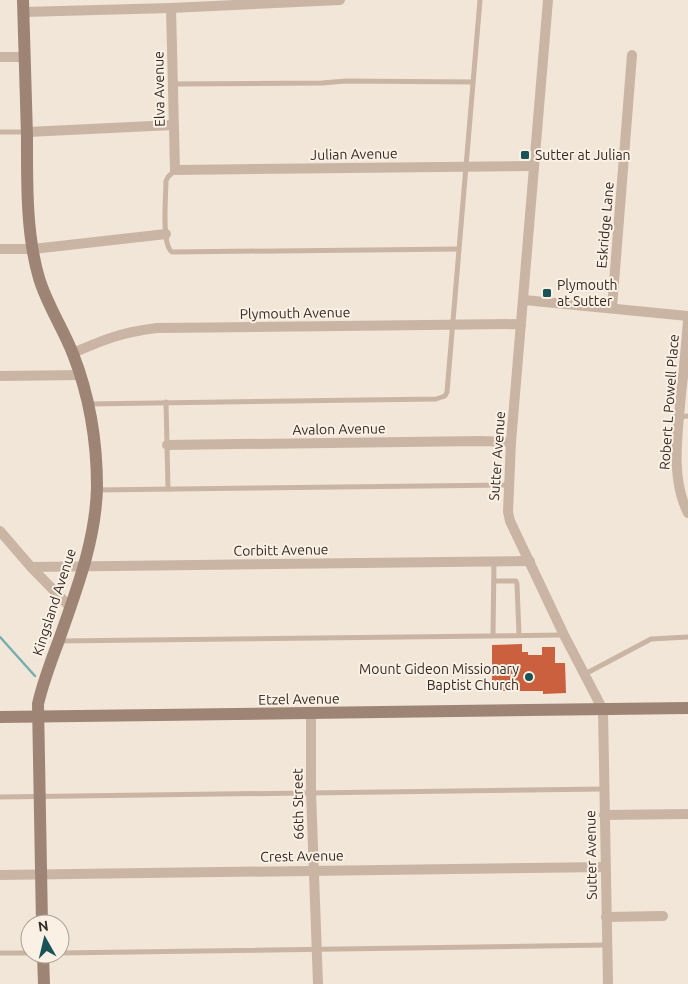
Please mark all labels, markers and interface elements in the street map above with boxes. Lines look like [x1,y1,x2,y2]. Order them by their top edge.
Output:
street label: Elva Avenue [150,51,168,127]
street label: Julian Avenue [310,145,398,163]
place label: Sutter at Julian [535,147,631,163]
marker: Sutter at Julian [519,149,531,161]
street label: Eskridge Lane [593,181,617,269]
place label: Plymouth at Sutter [557,277,618,309]
marker: Plymouth at Sutter [541,287,553,299]
street label: Plymouth Avenue [239,304,351,322]
street label: Robert L Powell Place [656,334,682,470]
street label: Sutter Avenue [486,411,508,501]
street label: Avalon Avenue [292,420,386,438]
street label: Corbitt Avenue [233,541,329,559]
street label: Kingsland Avenue [29,546,79,658]
place label: Mount Gideon Missionary Baptist Church [359,661,519,693]
marker: Mount Gideon Missionary Baptist Church [523,671,535,683]
street label: Etzel Avenue [258,690,340,708]
street label: 66th Street [289,768,307,840]
street label: Sutter Avenue [582,810,600,900]
street label: Crest Avenue [260,847,344,865]
north arrow [20,914,70,964]
text: N [37,917,49,935]

